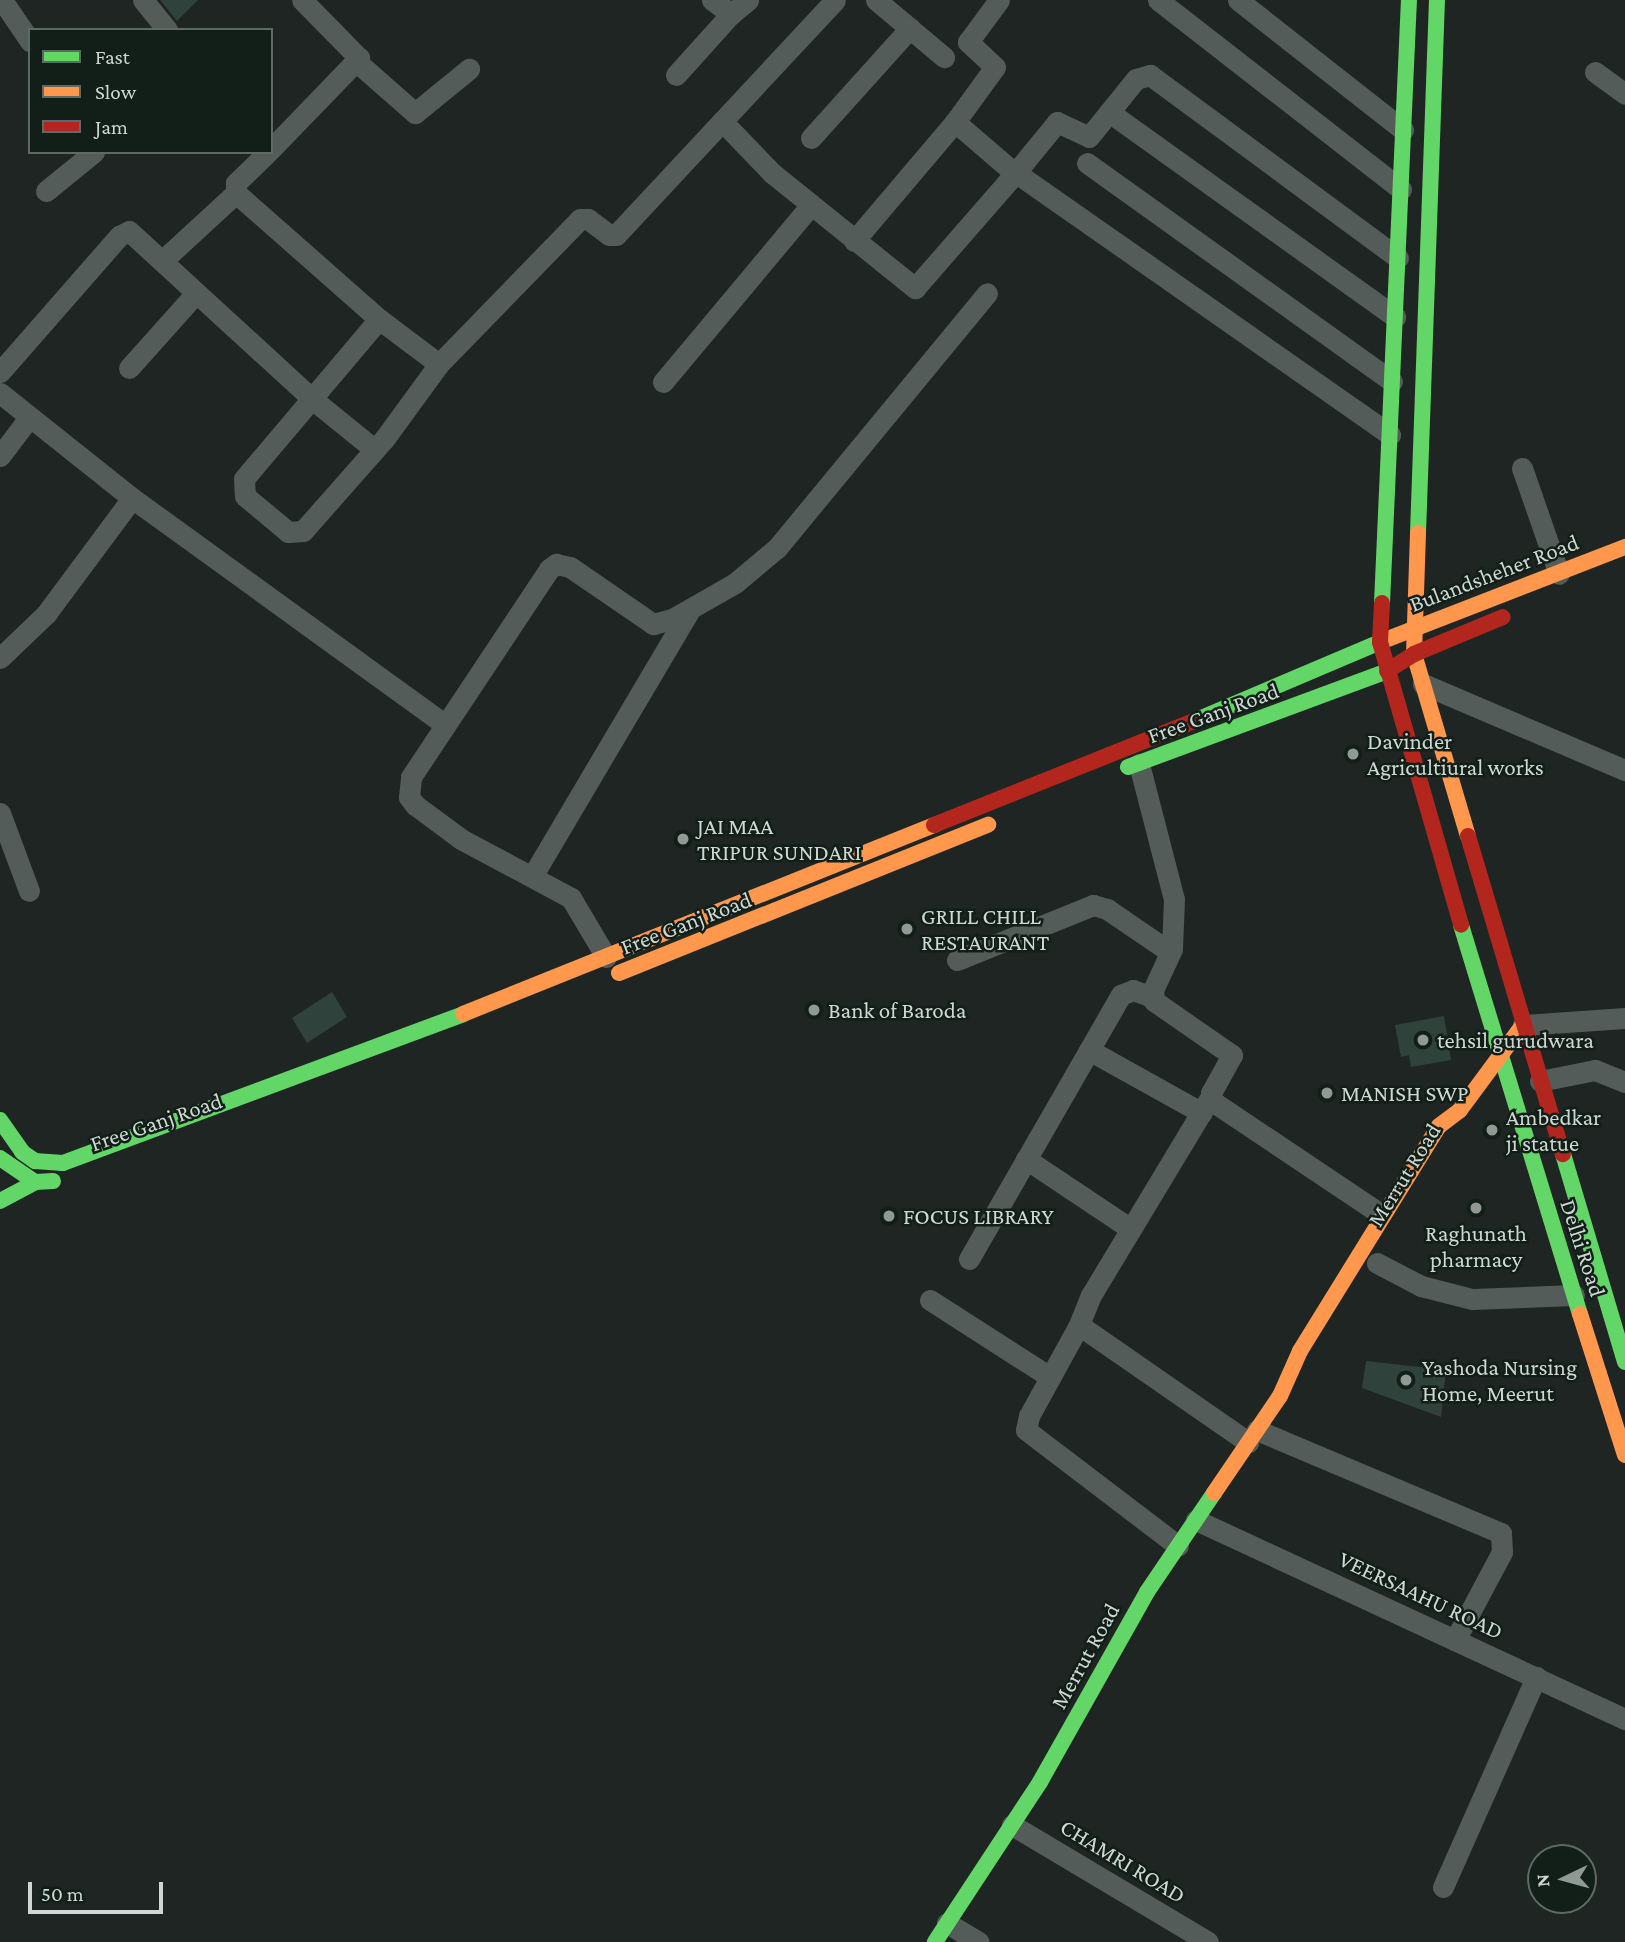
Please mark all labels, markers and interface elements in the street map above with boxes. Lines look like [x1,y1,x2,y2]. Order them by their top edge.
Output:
legend [28,28,273,154]
text: Fast [95,45,130,69]
text: Slow [95,80,136,104]
text: Jam [95,115,128,139]
street label: Bulandsheher Road [1406,528,1582,618]
street label: Free Ganj Road [1144,677,1282,749]
place label: Davinder Agricultiural works [1367,727,1544,781]
marker: Davinder Agricultiural works [1345,746,1361,762]
place label: JAI MAA TRIPUR SUNDARI [697,812,862,866]
marker: JAI MAA TRIPUR SUNDARI [675,831,691,847]
street label: Free Ganj Road [617,885,755,961]
place label: GRILL CHILL RESTAURANT [921,902,1049,956]
marker: GRILL CHILL RESTAURANT [899,921,915,937]
place label: Bank of Baroda [828,996,966,1024]
marker: Bank of Baroda [806,1002,822,1018]
place label: tehsil gurudwara [1437,1026,1594,1054]
marker: tehsil gurudwara [1415,1032,1431,1048]
place label: MANISH SWP [1341,1079,1469,1107]
marker: MANISH SWP [1319,1085,1335,1101]
street label: Free Ganj Road [86,1087,226,1157]
place label: Ambedkar ji statue [1506,1103,1601,1157]
street label: Merrut Road [1361,1118,1447,1232]
marker: Ambedkar ji statue [1484,1122,1500,1138]
street label: Delhi Road [1554,1196,1612,1300]
marker: Raghunath pharmacy [1468,1200,1484,1216]
place label: FOCUS LIBRARY [903,1202,1054,1230]
marker: FOCUS LIBRARY [881,1208,897,1224]
place label: Raghunath pharmacy [1425,1219,1527,1273]
place label: Yashoda Nursing Home, Meerut [1422,1353,1577,1407]
marker: Yashoda Nursing Home, Meerut [1396,1370,1416,1390]
street label: VEERSAAHU ROAD [1334,1545,1508,1645]
street label: Merrut Road [1045,1598,1125,1714]
street label: CHAMRI ROAD [1055,1813,1191,1909]
north arrow [1527,1844,1597,1914]
scale bar [32,1868,166,1912]
text: N [1532,1873,1554,1888]
text: 50 m [41,1882,84,1906]

